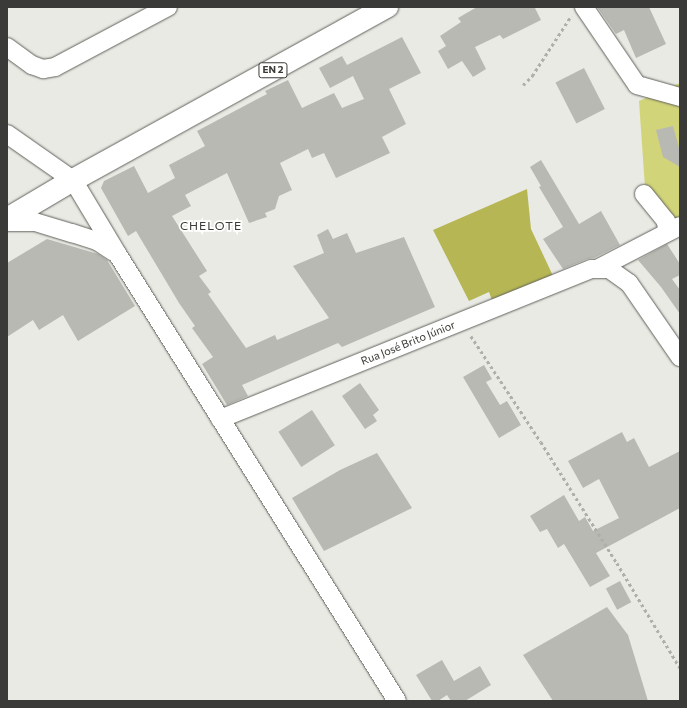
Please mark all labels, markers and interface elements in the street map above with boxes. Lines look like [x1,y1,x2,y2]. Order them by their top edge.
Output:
road number: EN 2 [258,62,288,78]
district label: CHELOTE [180,219,242,233]
street label: Rua José Brito Júnior [359,318,457,368]

